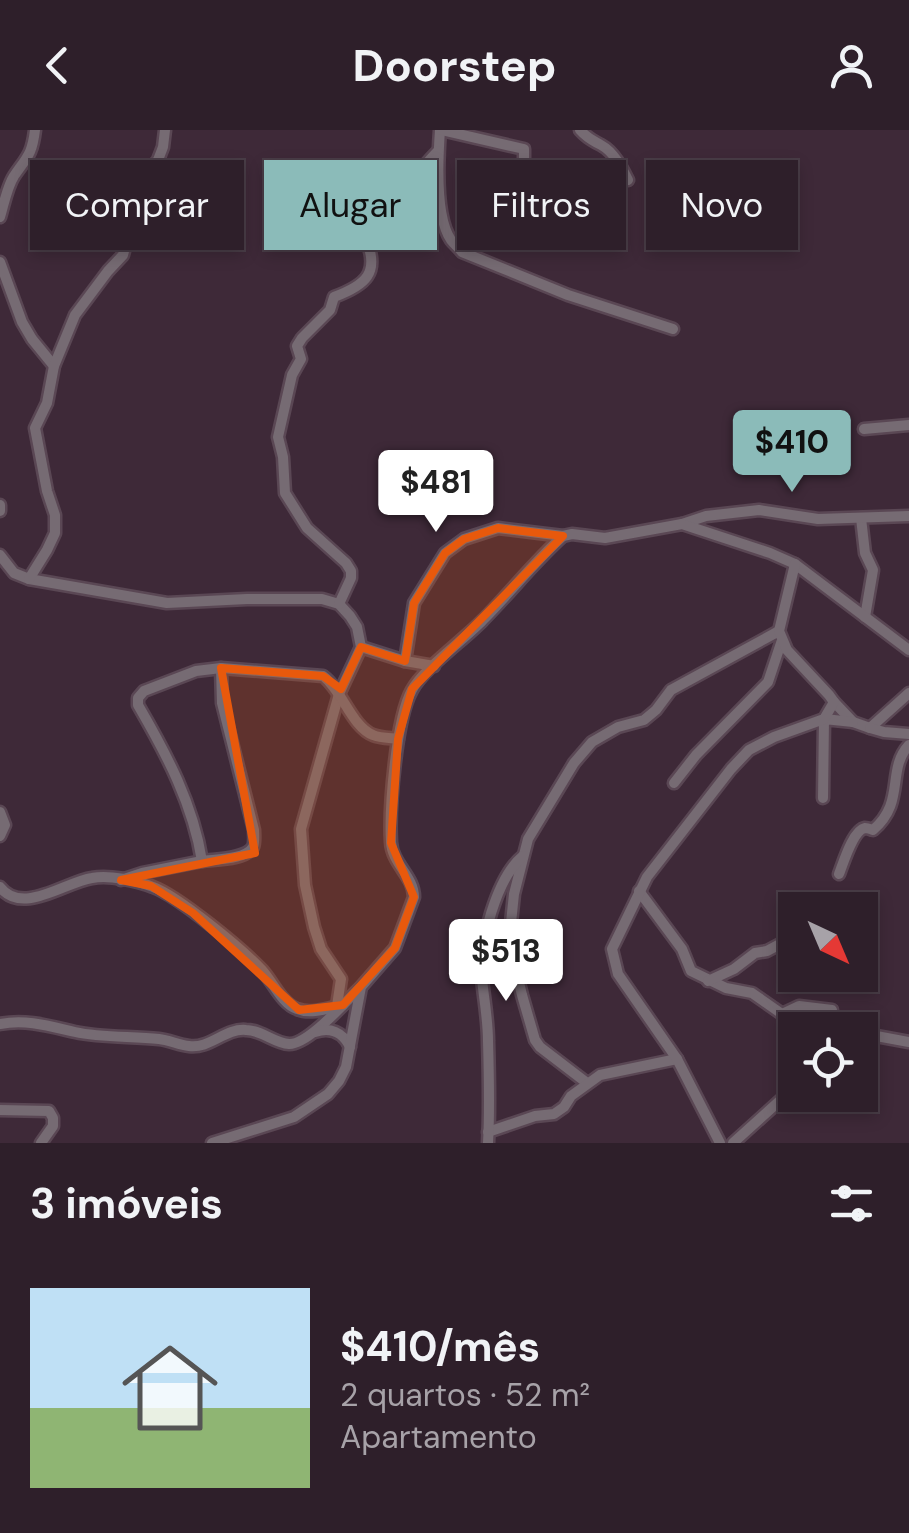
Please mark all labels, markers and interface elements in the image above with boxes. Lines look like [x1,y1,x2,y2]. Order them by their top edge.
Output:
text: Doorstep [353,36,556,95]
icon: back [30,38,85,93]
icon: person [824,38,879,93]
chip: Comprar [30,160,244,250]
chip: Alugar [264,160,437,250]
chip: Filtros [457,160,626,250]
chip: Novo [646,160,798,250]
pin: $410 [733,410,851,495]
text: $410 [755,421,829,463]
pin: $481 [377,450,495,535]
text: $481 [400,461,472,503]
north arrow [778,892,878,992]
map controls [778,892,878,1112]
pin: $513 [447,919,565,1004]
text: $513 [471,930,541,972]
button: locate [778,1012,878,1112]
text: 3 imóveis [30,1176,223,1231]
icon: filters [824,1176,879,1231]
text: $410/mês [340,1319,540,1374]
icon: home [110,1328,230,1448]
text: 2 quartos · 52 m² [340,1374,590,1416]
text: Apartamento [340,1416,537,1458]

